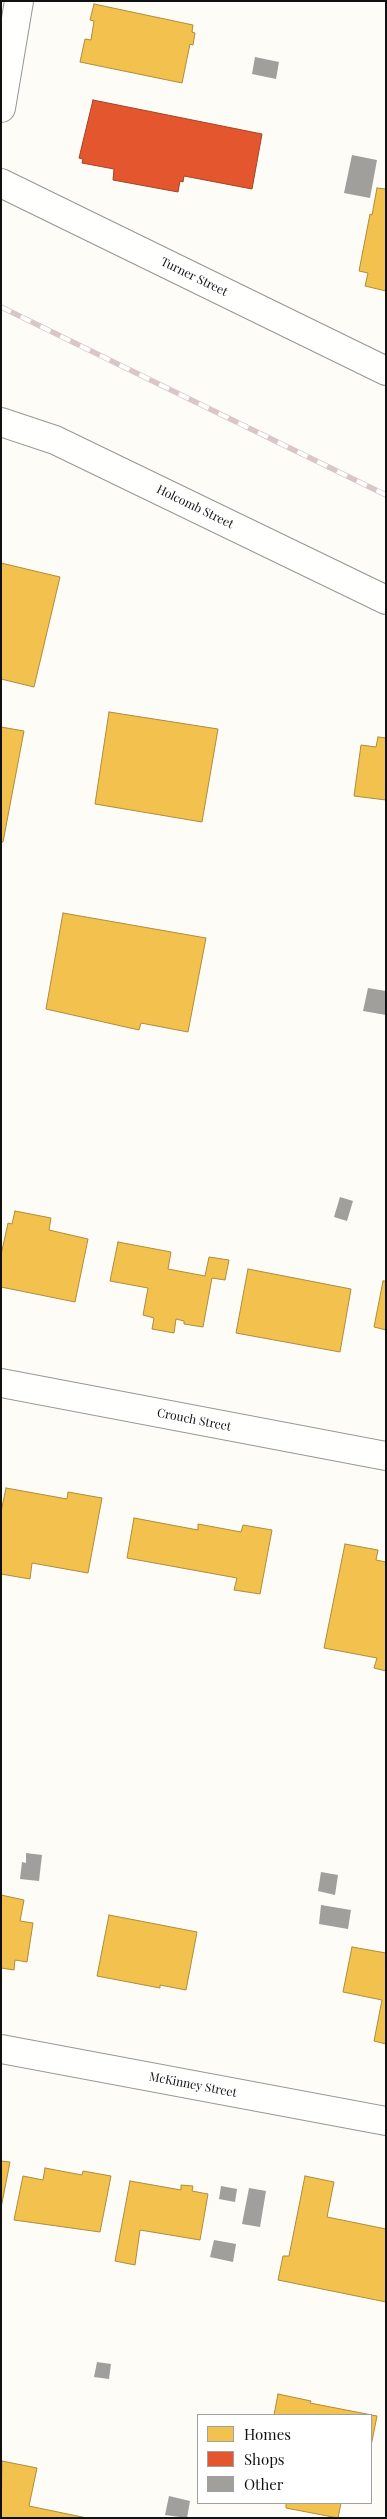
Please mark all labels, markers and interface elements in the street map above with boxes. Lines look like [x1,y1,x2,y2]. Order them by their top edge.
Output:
street label: Turner Street [158,255,230,299]
street label: Holcomb Street [154,482,236,532]
street label: Crouch Street [156,1406,232,1434]
street label: McKinney Street [148,2069,238,2101]
legend [197,2414,372,2504]
text: Homes [244,2424,291,2444]
text: Shops [244,2449,285,2469]
text: Other [244,2474,284,2494]

